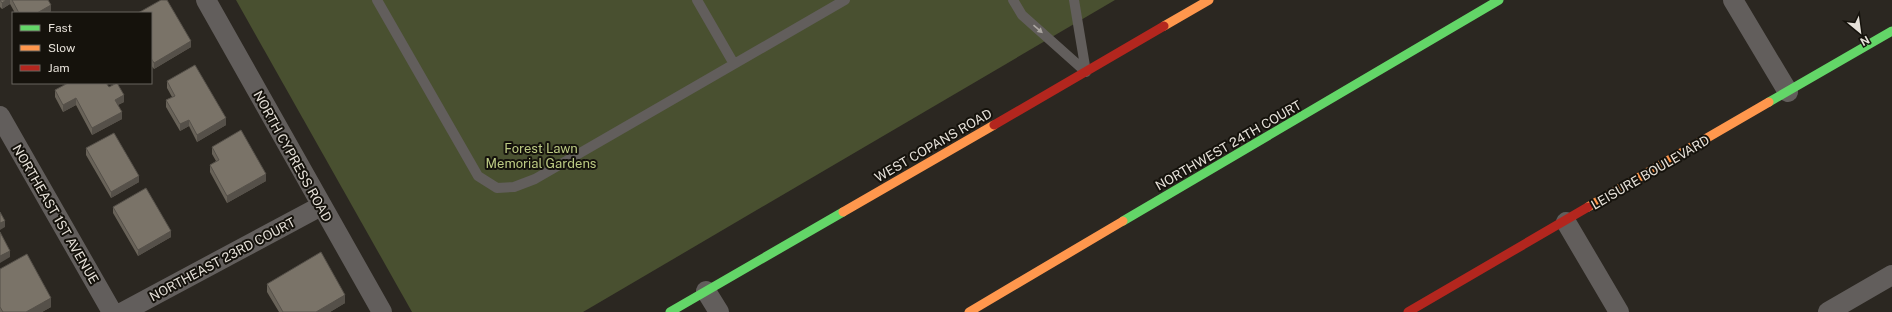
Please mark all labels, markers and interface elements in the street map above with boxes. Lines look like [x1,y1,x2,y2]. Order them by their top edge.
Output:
legend [12,12,152,84]
north arrow [1840,12,1880,52]
text: Fast [48,21,73,35]
one-way arrow [1033,25,1043,34]
text: N [1858,33,1872,48]
text: Slow [48,41,76,55]
text: Jam [48,61,70,75]
street label: NORTH CYPRESS ROAD [250,88,335,224]
street label: NORTHWEST 24TH COURT [1153,97,1304,193]
street label: WEST COPANS ROAD [872,106,994,185]
street label: LEISURE BOULEVARD [1588,132,1712,212]
park label: Forest Lawn Memorial Gardens [486,141,596,171]
street label: NORTHEAST 1ST AVENUE [9,142,102,287]
street label: NORTHEAST 23RD COURT [147,214,298,304]

